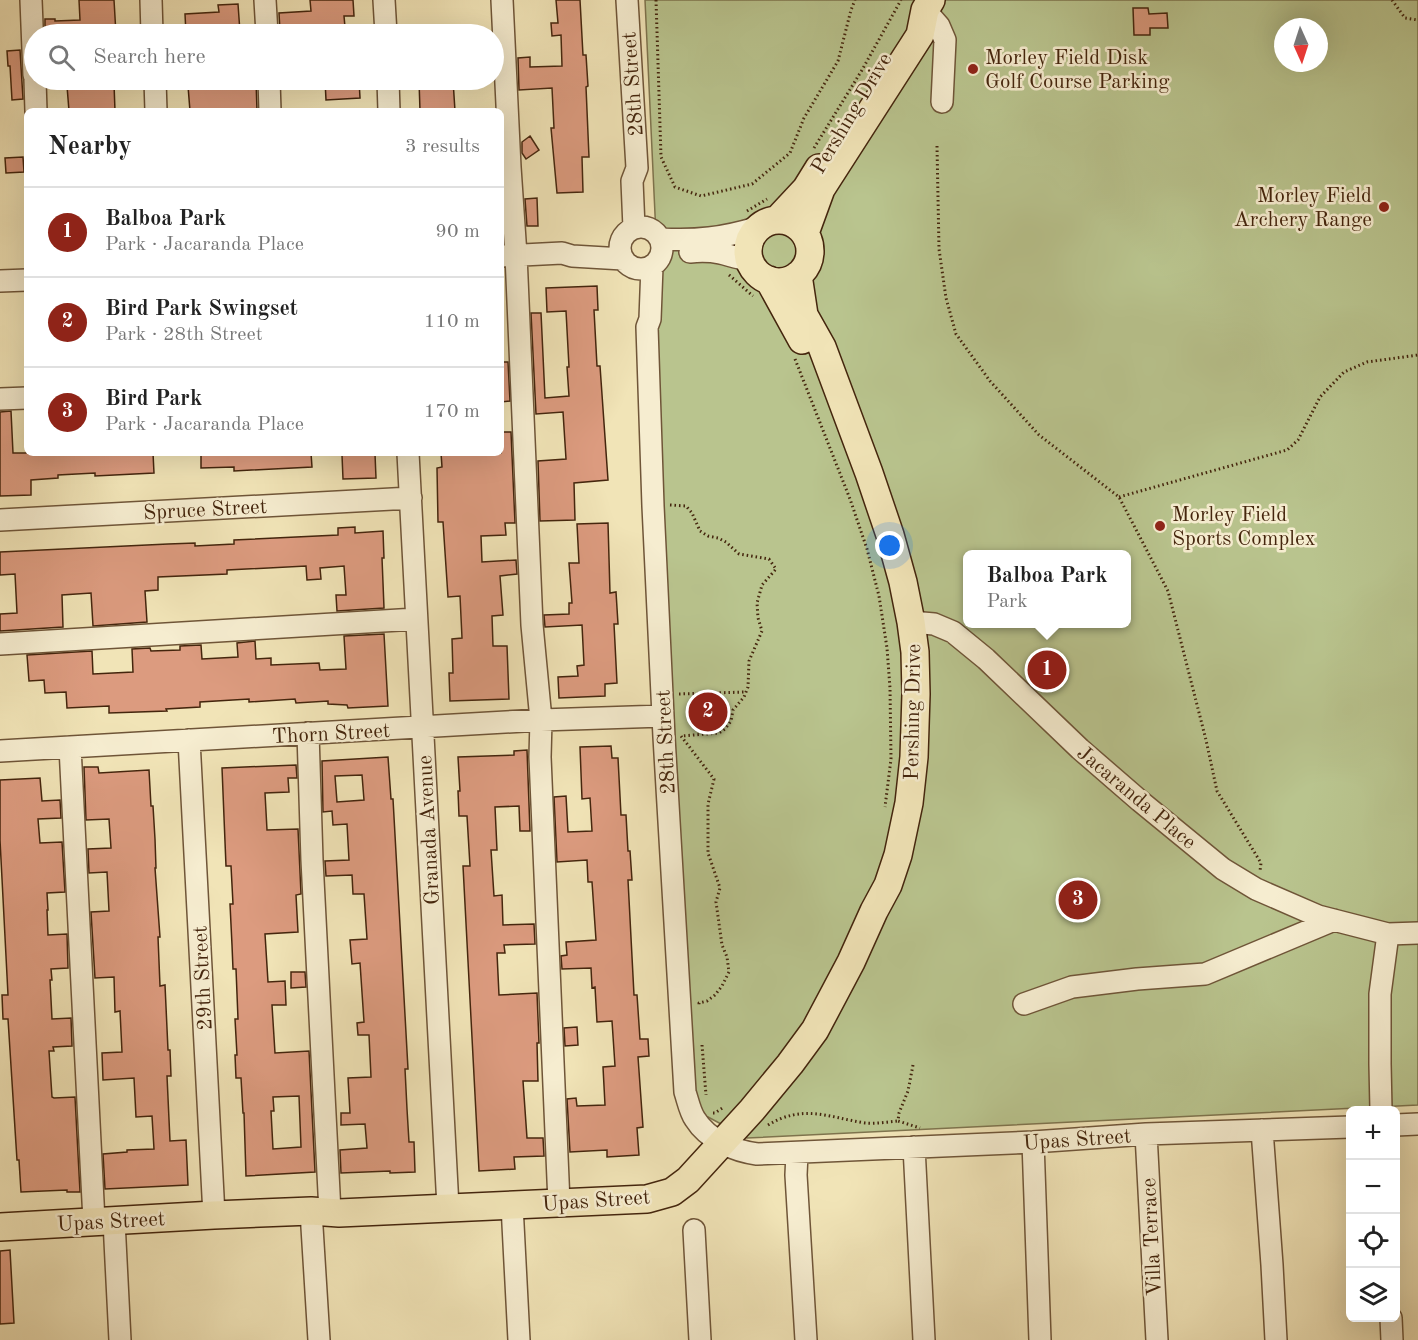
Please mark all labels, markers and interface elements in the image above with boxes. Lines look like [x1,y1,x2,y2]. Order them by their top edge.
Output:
north arrow [1274,18,1328,72]
search box [24,24,504,90]
street label: 28th Street [619,31,648,137]
icon: search [45,41,78,74]
text: Search here [93,46,206,68]
place label: Morley Field Disk Golf Course Parking [985,48,1170,93]
street label: Pershing Drive [808,50,896,178]
marker: Morley Field Disk Golf Course Parking [966,62,980,76]
text: Nearby [48,134,132,160]
text: 3 results [405,137,480,157]
place label: Morley Field Archery Range [1234,186,1372,231]
marker: Morley Field Archery Range [1377,200,1391,214]
text: Balboa Park [105,208,226,230]
text: 1 [62,222,73,242]
text: 90 m [435,222,480,242]
text: Park · Jacaranda Place [105,235,304,255]
text: Bird Park Swingset [105,298,298,320]
text: 2 [62,312,73,332]
text: 110 m [424,312,480,332]
text: Park · 28th Street [105,325,263,345]
text: Bird Park [105,388,202,410]
text: 3 [62,402,73,422]
text: 170 m [424,402,480,422]
text: Park · Jacaranda Place [105,415,304,435]
street label: Spruce Street [143,497,268,524]
place label: Morley Field Sports Complex [1172,505,1316,550]
marker: Morley Field Sports Complex [1153,519,1167,533]
your location [875,531,904,560]
popup [963,550,1131,628]
text: Balboa Park [986,565,1108,587]
text: Park [986,592,1028,612]
street label: Pershing Drive [902,644,925,781]
pin: 1 [1028,648,1066,692]
street label: 28th Street [653,689,680,795]
pin: 2 [688,690,728,734]
street label: Thorn Street [271,721,391,748]
street label: Jacaranda Place [1073,743,1199,854]
street label: Granada Avenue [415,755,444,905]
pin: 3 [1058,878,1098,922]
street label: 29th Street [190,925,217,1031]
map controls [1346,1106,1400,1322]
button: + [1346,1106,1400,1160]
street label: Upas Street [1022,1126,1132,1155]
button: − [1346,1160,1400,1214]
street label: Villa Terrace [1139,1177,1166,1296]
street label: Upas Street [541,1187,651,1216]
street label: Upas Street [56,1209,166,1236]
button: locate [1346,1214,1400,1268]
button: layers [1346,1268,1400,1322]

